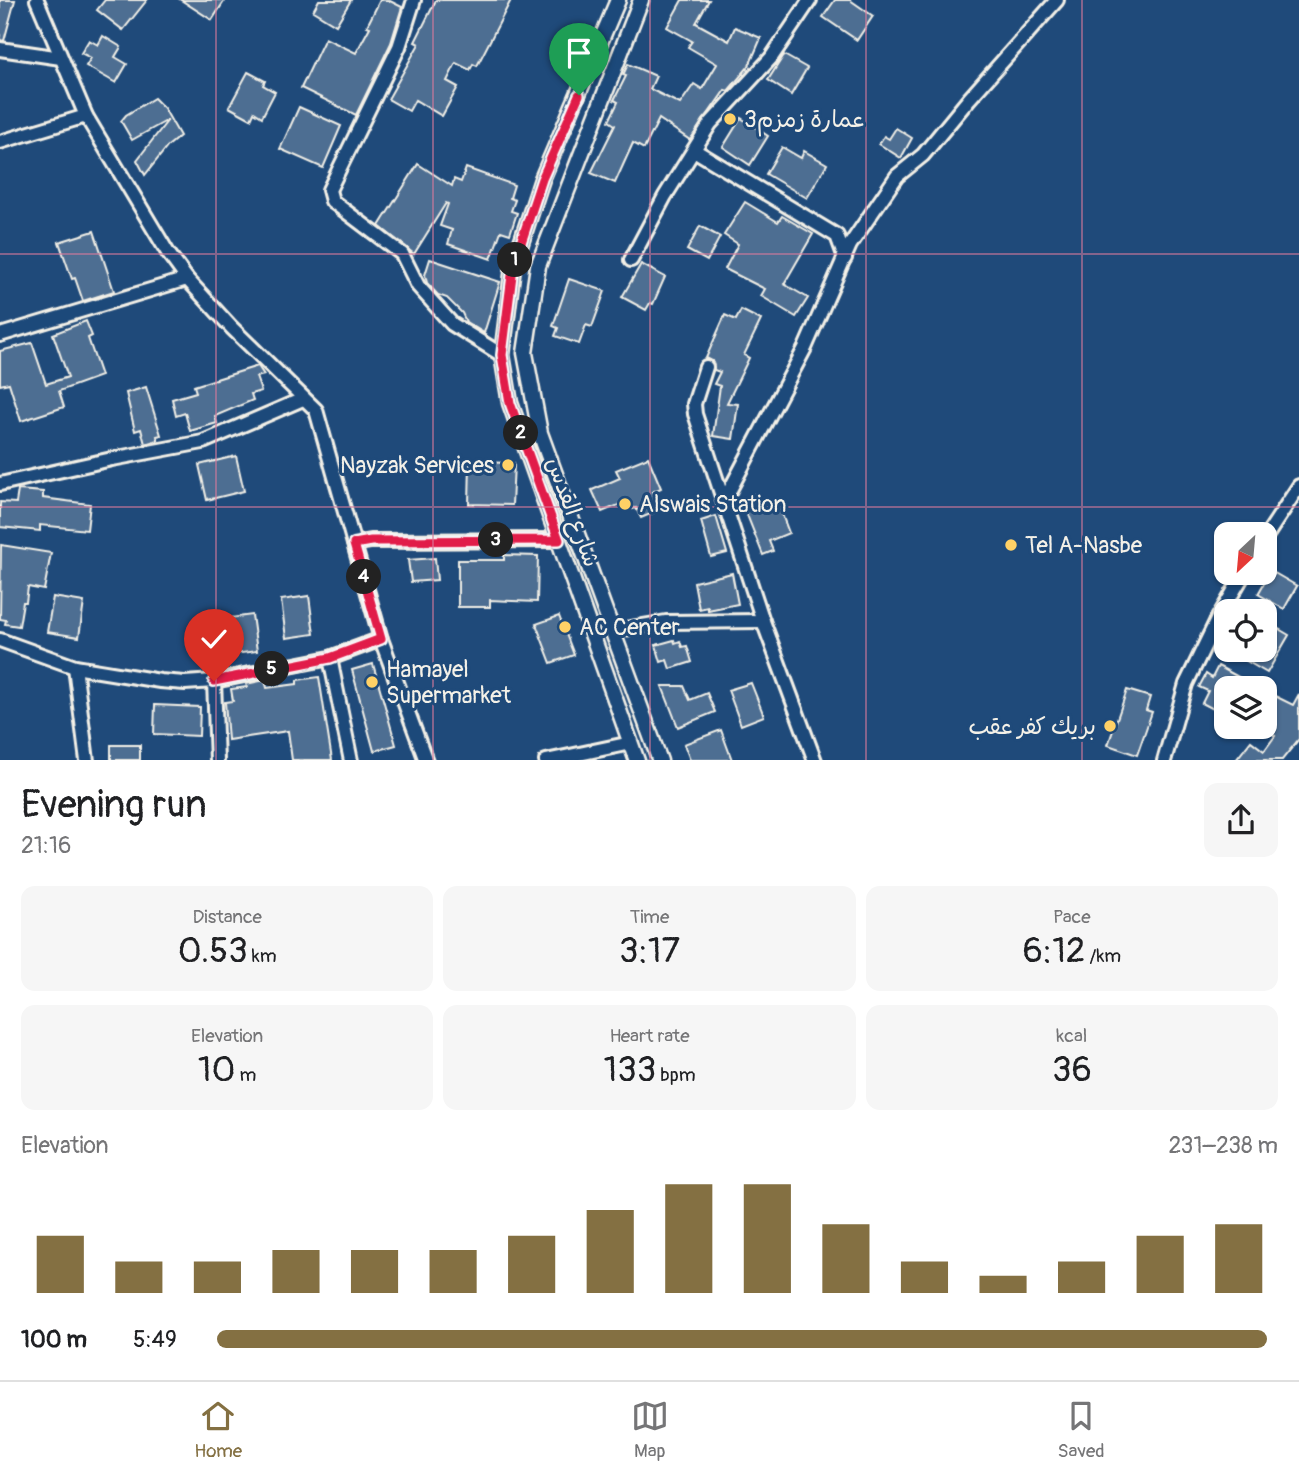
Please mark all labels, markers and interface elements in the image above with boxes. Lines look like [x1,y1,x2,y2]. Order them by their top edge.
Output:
pin [549,23,609,95]
icon: arrive [560,34,598,72]
place label: عمارة زمزم3 [744,105,866,137]
marker: عمارة زمزم3 [722,111,738,127]
pin: 1 [498,243,532,278]
text: 1 [511,247,518,271]
pin: 2 [504,416,538,450]
text: 2 [515,420,526,444]
place label: Nayzak Services [340,451,494,480]
street label: شارع القدس [539,453,606,571]
marker: Nayzak Services [500,457,516,473]
place label: Alswais Station [639,490,786,519]
marker: Alswais Station [617,496,633,512]
pin: 3 [478,522,514,558]
north arrow [1214,522,1278,584]
map controls [1214,522,1277,739]
text: 3 [490,527,501,551]
place label: Tel A-Nasbe [1025,531,1143,560]
marker: Tel A-Nasbe [1003,537,1019,553]
pin: 4 [346,560,382,594]
text: 4 [358,564,369,588]
button: locate [1214,599,1277,662]
pin [184,609,244,681]
place label: AC Center [579,613,680,642]
marker: AC Center [557,619,573,635]
icon: check [195,620,233,658]
pin: 5 [254,652,290,686]
place label: Hamayel Supermarket [386,655,512,710]
text: 5 [266,656,277,680]
marker: Hamayel Supermarket [364,674,380,690]
button: layers [1214,676,1277,739]
place label: بريك كفر عقب [968,712,1096,741]
marker: بريك كفر عقب [1102,718,1118,734]
text: Evening run [21,781,207,829]
button: share [1204,783,1278,857]
text: 21:16 [21,831,71,860]
text: Distance [192,905,262,929]
text: Time [630,905,669,929]
text: Pace [1053,905,1091,929]
text: 0.53 [178,929,248,973]
text: 3:17 [619,929,680,973]
text: 6:12 [1022,929,1085,973]
text: km [248,944,277,968]
text: /km [1085,944,1121,968]
text: Elevation [191,1024,263,1048]
text: Heart rate [609,1024,690,1048]
text: kcal [1056,1024,1087,1048]
text: 10 [198,1048,235,1092]
text: 133 [603,1048,656,1092]
text: 36 [1052,1048,1092,1092]
text: m [235,1063,256,1087]
text: bpm [656,1063,696,1087]
text: Elevation [21,1131,109,1160]
text: 231–238 m [1168,1131,1278,1160]
text: 100 m [21,1325,87,1354]
text: 5:49 [133,1325,177,1354]
tab: Home [194,1397,242,1463]
tab: Map [631,1397,669,1463]
tab: Saved [1058,1397,1105,1463]

